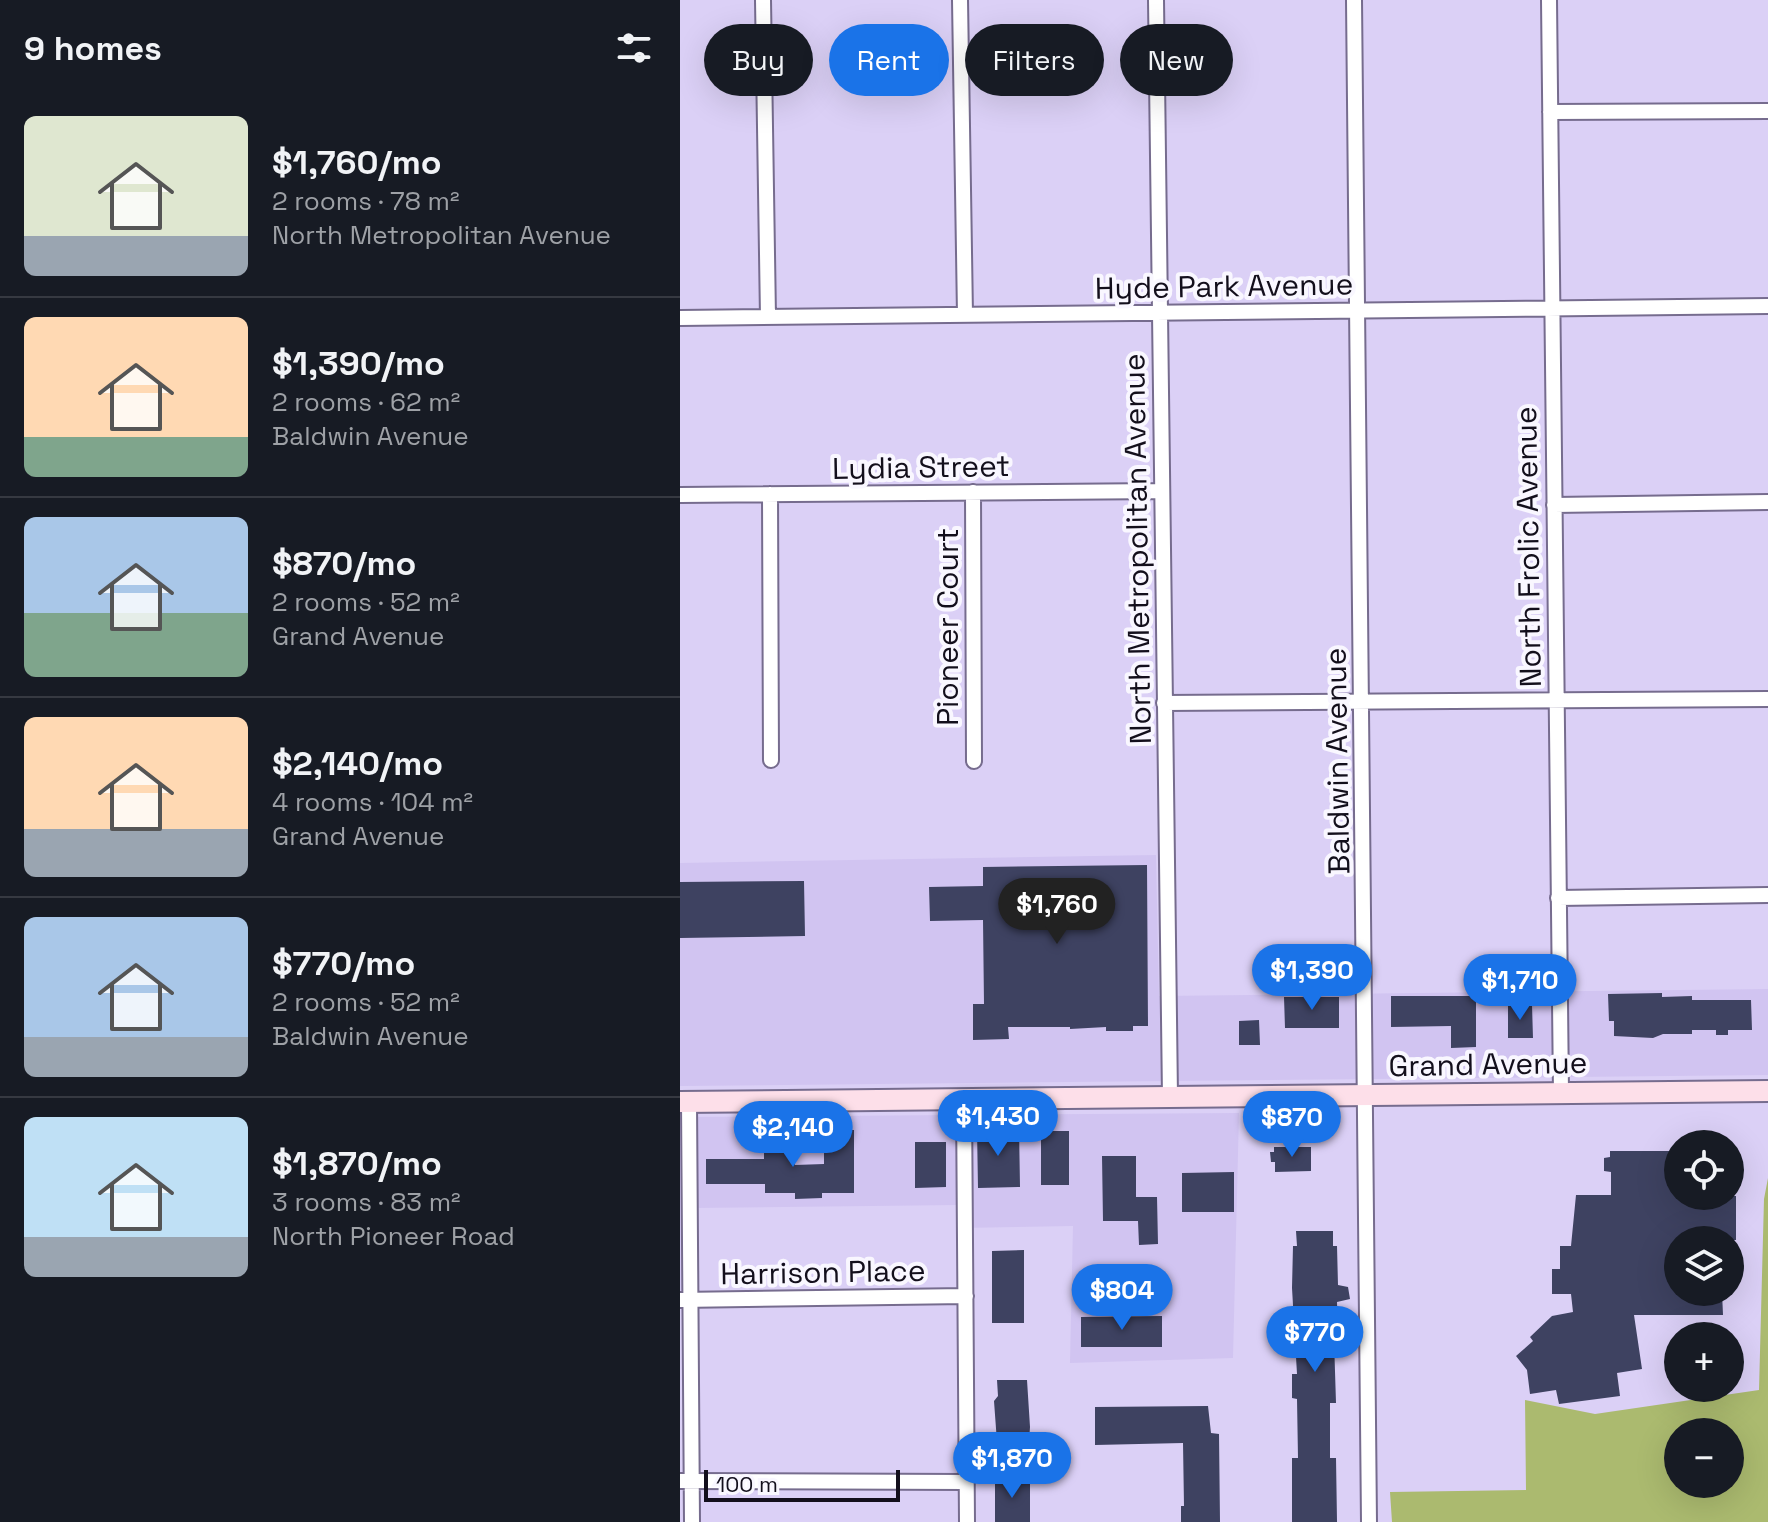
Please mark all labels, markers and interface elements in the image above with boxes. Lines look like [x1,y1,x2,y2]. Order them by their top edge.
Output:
chip: Buy [704,24,813,96]
chip: Rent [829,24,949,96]
chip: Filters [965,24,1104,96]
chip: New [1120,24,1233,96]
icon: filters [612,26,656,70]
text: 9 homes [24,27,162,70]
text: $1,760/mo [272,141,442,184]
icon: home [88,148,184,244]
text: 2 rooms · 78 m² [272,184,459,218]
text: North Metropolitan Avenue [272,218,611,252]
street label: Hyde Park Avenue [1094,264,1354,308]
text: $1,390/mo [272,342,445,385]
icon: home [88,349,184,445]
street label: North Metropolitan Avenue [1114,353,1160,745]
text: 2 rooms · 62 m² [272,385,460,419]
street label: North Frolic Avenue [1506,406,1550,688]
text: Baldwin Avenue [272,419,469,453]
street label: Lydia Street [832,446,1010,488]
street label: Pioneer Court [928,528,967,726]
text: $870/mo [272,542,416,585]
icon: home [88,549,184,645]
text: 2 rooms · 52 m² [272,585,460,619]
text: Grand Avenue [272,619,444,653]
street label: Baldwin Avenue [1316,647,1358,875]
text: $2,140/mo [272,742,443,785]
icon: home [88,749,184,845]
text: 4 rooms · 104 m² [272,785,473,819]
text: Grand Avenue [272,819,444,853]
pin: $1,760 [992,878,1122,946]
text: $1,760 [1016,887,1098,921]
text: $770/mo [272,942,415,985]
pin: $1,390 [1247,944,1377,1012]
icon: home [88,949,184,1045]
text: $1,390 [1270,953,1354,987]
pin: $1,710 [1455,954,1585,1022]
text: $1,710 [1481,963,1559,997]
text: 2 rooms · 52 m² [272,985,460,1019]
text: Baldwin Avenue [272,1019,469,1053]
street label: Grand Avenue [1388,1043,1588,1085]
pin: $1,430 [933,1090,1063,1158]
pin: $870 [1245,1091,1339,1159]
text: $1,430 [956,1099,1040,1133]
text: $870 [1261,1100,1323,1134]
pin: $2,140 [728,1101,858,1169]
text: $2,140 [752,1110,834,1144]
map controls [1664,1130,1744,1498]
button: locate [1664,1130,1744,1210]
text: $1,870/mo [272,1142,442,1185]
icon: home [88,1149,184,1245]
text: 3 rooms · 83 m² [272,1185,461,1219]
text: North Pioneer Road [272,1219,515,1253]
button: layers [1664,1226,1744,1306]
street label: Harrison Place [720,1251,926,1293]
pin: $804 [1075,1264,1169,1332]
text: $804 [1090,1273,1154,1307]
pin: $770 [1268,1306,1362,1374]
text: $770 [1284,1315,1346,1349]
button: + [1664,1322,1744,1402]
button: − [1664,1418,1744,1498]
pin: $1,870 [947,1432,1077,1500]
text: $1,870 [971,1441,1053,1475]
scale bar [704,1466,900,1502]
text: 100 m [716,1470,778,1498]

